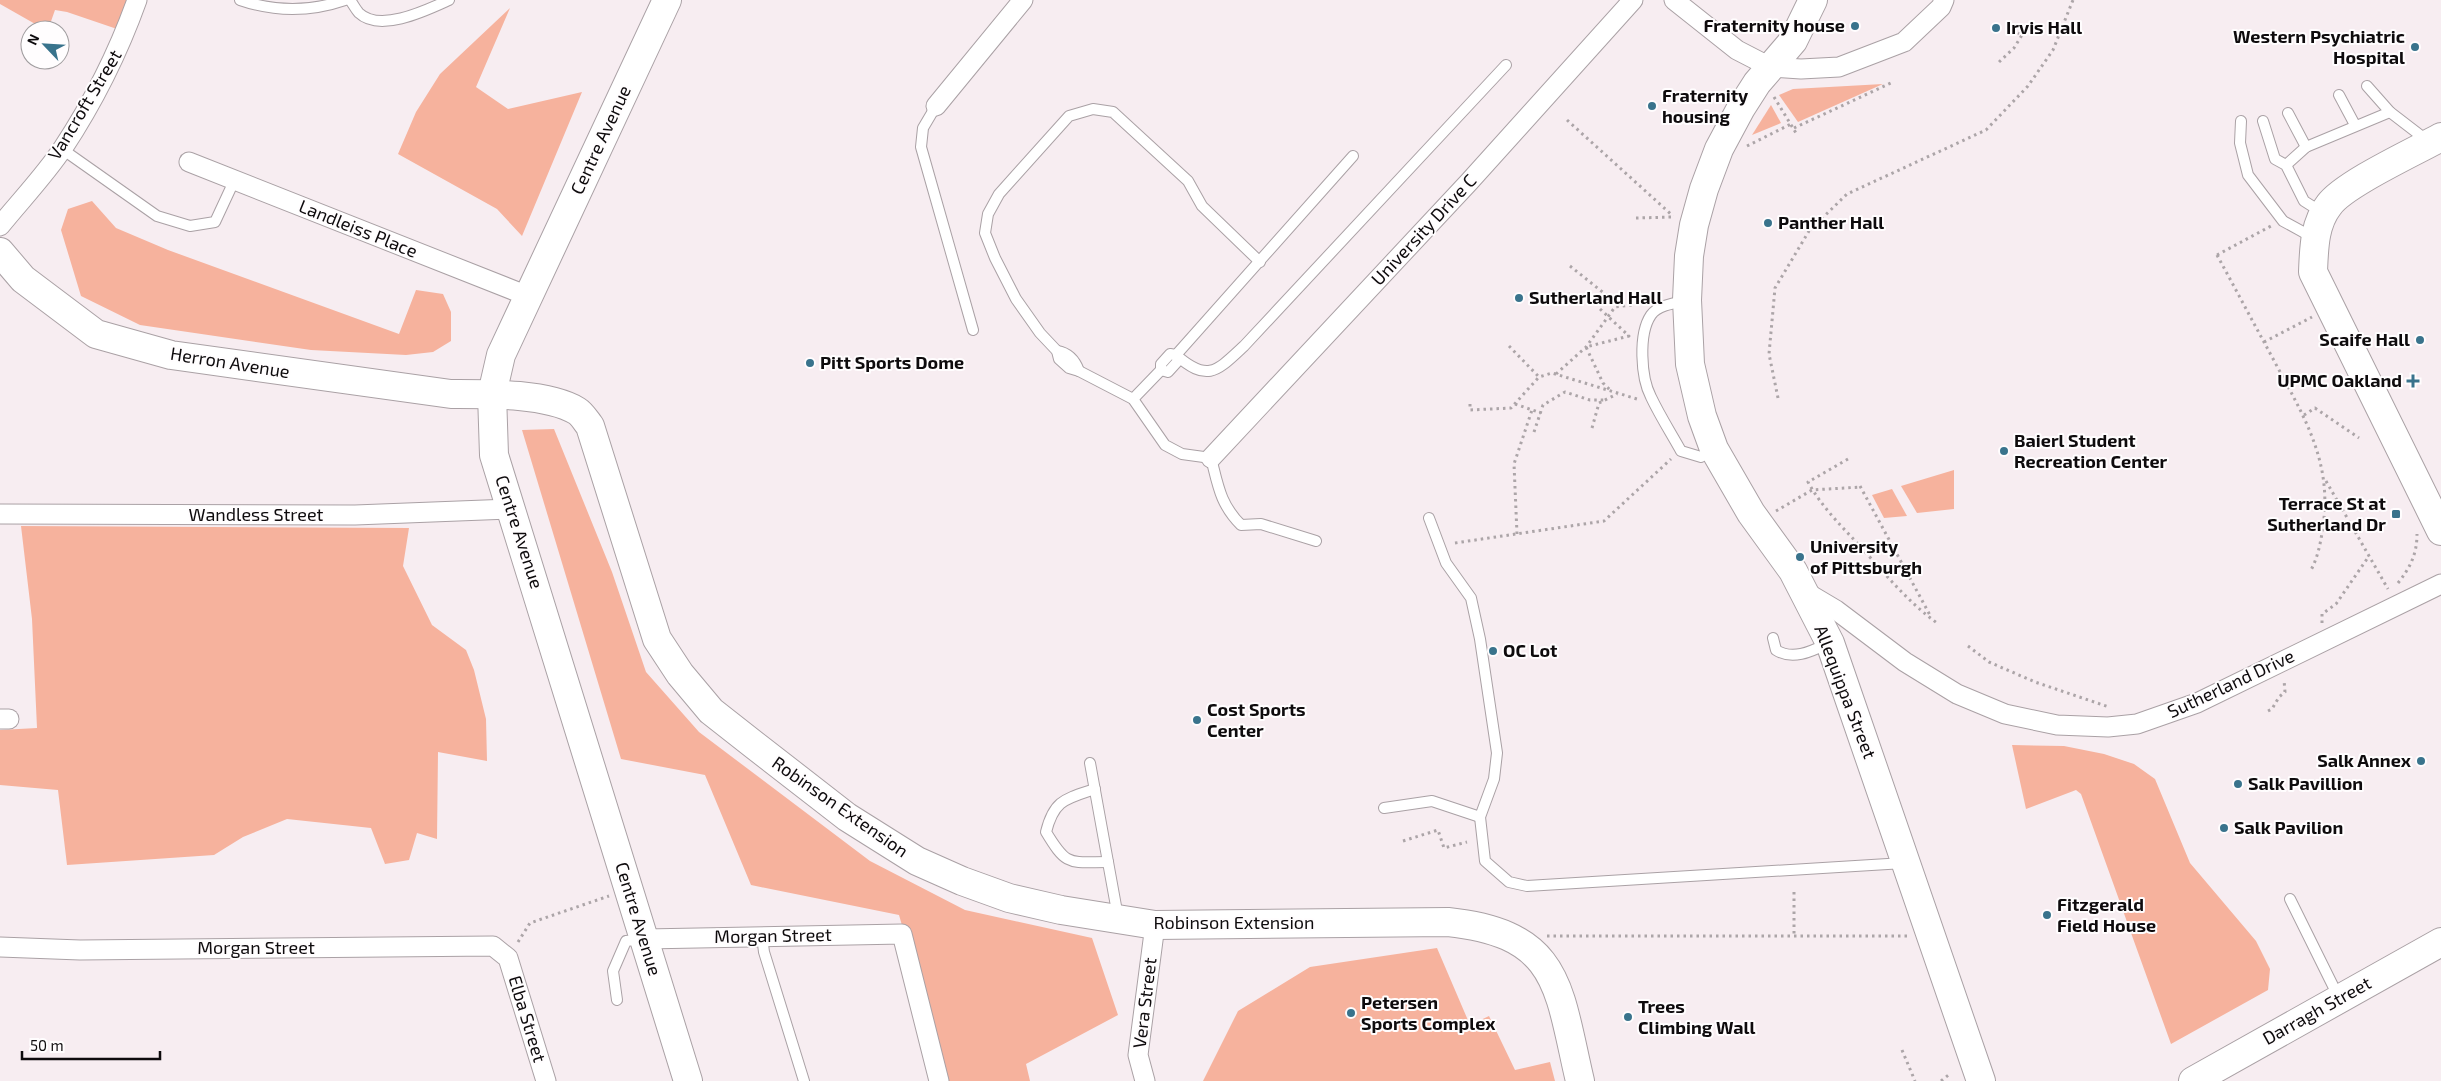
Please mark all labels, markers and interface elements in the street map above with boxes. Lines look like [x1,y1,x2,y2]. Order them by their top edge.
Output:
place label: Fraternity house [1703,14,1845,36]
place label: Irvis Hall [2006,16,2082,38]
north arrow [20,20,70,70]
marker: Fraternity house [1849,20,1861,32]
marker: Irvis Hall [1990,22,2002,34]
place label: Western Psychiatric Hospital [2233,25,2405,68]
text: N [23,31,43,47]
marker: Western Psychiatric Hospital [2409,41,2421,53]
street label: Vancroft Street [43,45,126,164]
street label: Centre Avenue [565,82,635,198]
place label: Fraternity housing [1662,84,1749,127]
marker: Fraternity housing [1646,100,1658,112]
street label: University Drive C [1366,169,1480,289]
street label: Landleiss Place [296,194,421,262]
place label: Panther Hall [1778,211,1884,233]
marker: Panther Hall [1762,217,1774,229]
place label: Sutherland Hall [1529,286,1662,308]
marker: Sutherland Hall [1513,292,1525,304]
place label: Scaife Hall [2319,328,2410,350]
marker: Scaife Hall [2414,334,2426,346]
street label: Herron Avenue [169,342,291,382]
place label: Pitt Sports Dome [820,351,964,373]
marker: Pitt Sports Dome [804,357,816,369]
place label: UPMC Oakland [2277,369,2402,391]
marker: UPMC Oakland [2406,374,2420,388]
place label: Baierl Student Recreation Center [2014,429,2168,472]
marker: Baierl Student Recreation Center [1998,445,2010,457]
street label: Centre Avenue [491,472,549,591]
place label: Terrace St at Sutherland Dr [2267,492,2387,535]
street label: Wandless Street [189,503,324,525]
marker: Terrace St at Sutherland Dr [2390,508,2402,520]
place label: University of Pittsburgh [1810,535,1922,578]
marker: University of Pittsburgh [1794,551,1806,563]
street label: Allequippa Street [1810,622,1882,762]
place label: OC Lot [1503,639,1558,661]
street label: Sutherland Drive [2164,644,2297,722]
marker: OC Lot [1487,645,1499,657]
place label: Cost Sports Center [1207,698,1306,741]
marker: Cost Sports Center [1191,714,1203,726]
place label: Salk Annex [2317,749,2412,771]
street label: Robinson Extension [768,751,913,861]
marker: Salk Annex [2415,755,2427,767]
place label: Salk Pavillion [2248,772,2363,794]
marker: Salk Pavillion [2232,778,2244,790]
place label: Salk Pavilion [2234,816,2343,838]
marker: Salk Pavilion [2218,822,2230,834]
street label: Centre Avenue [611,859,667,978]
place label: Fitzgerald Field House [2057,893,2156,936]
marker: Fitzgerald Field House [2041,909,2053,921]
street label: Robinson Extension [1153,911,1315,933]
street label: Morgan Street [714,923,832,947]
street label: Morgan Street [197,936,315,958]
street label: Vera Street [1128,956,1160,1049]
street label: Darragh Street [2258,971,2375,1049]
street label: Elba Street [504,973,552,1065]
place label: Petersen Sports Complex [1361,991,1496,1034]
place label: Trees Climbing Wall [1638,995,1756,1038]
marker: Petersen Sports Complex [1345,1007,1357,1019]
marker: Trees Climbing Wall [1622,1011,1634,1023]
scale bar [22,1028,160,1060]
text: 50 m [30,1036,64,1054]

